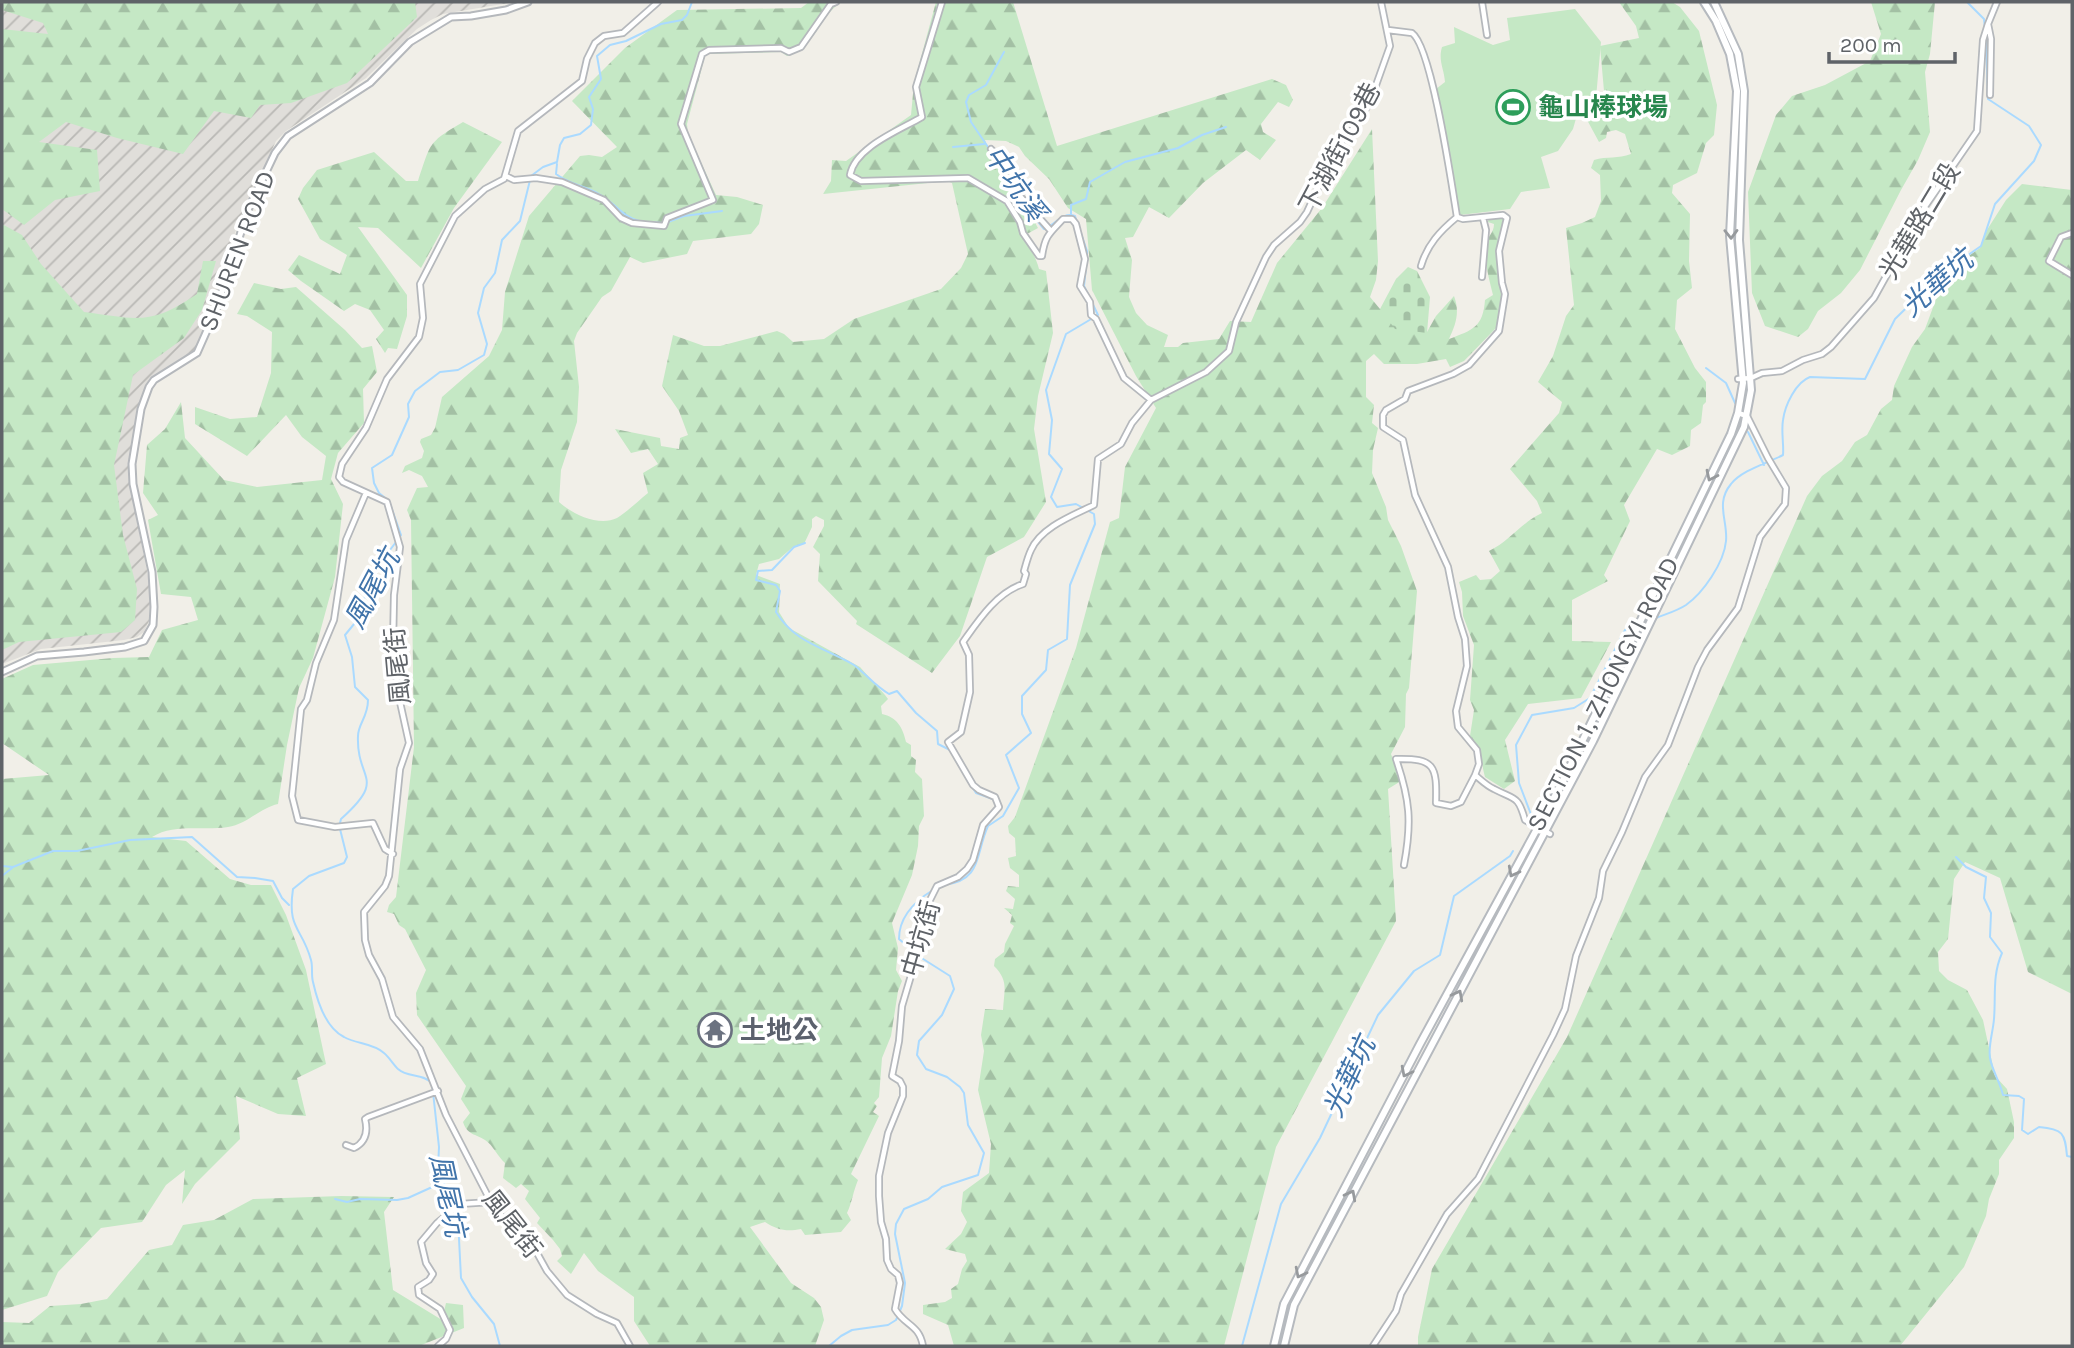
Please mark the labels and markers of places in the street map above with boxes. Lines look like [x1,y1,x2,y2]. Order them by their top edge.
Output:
sports icon: 龜山棒球場 [1494,88,1532,126]
place label: 龜山棒球場 [1538,92,1668,123]
temple icon: 土地公 [696,1011,734,1049]
place label: 土地公 [740,1015,818,1046]

